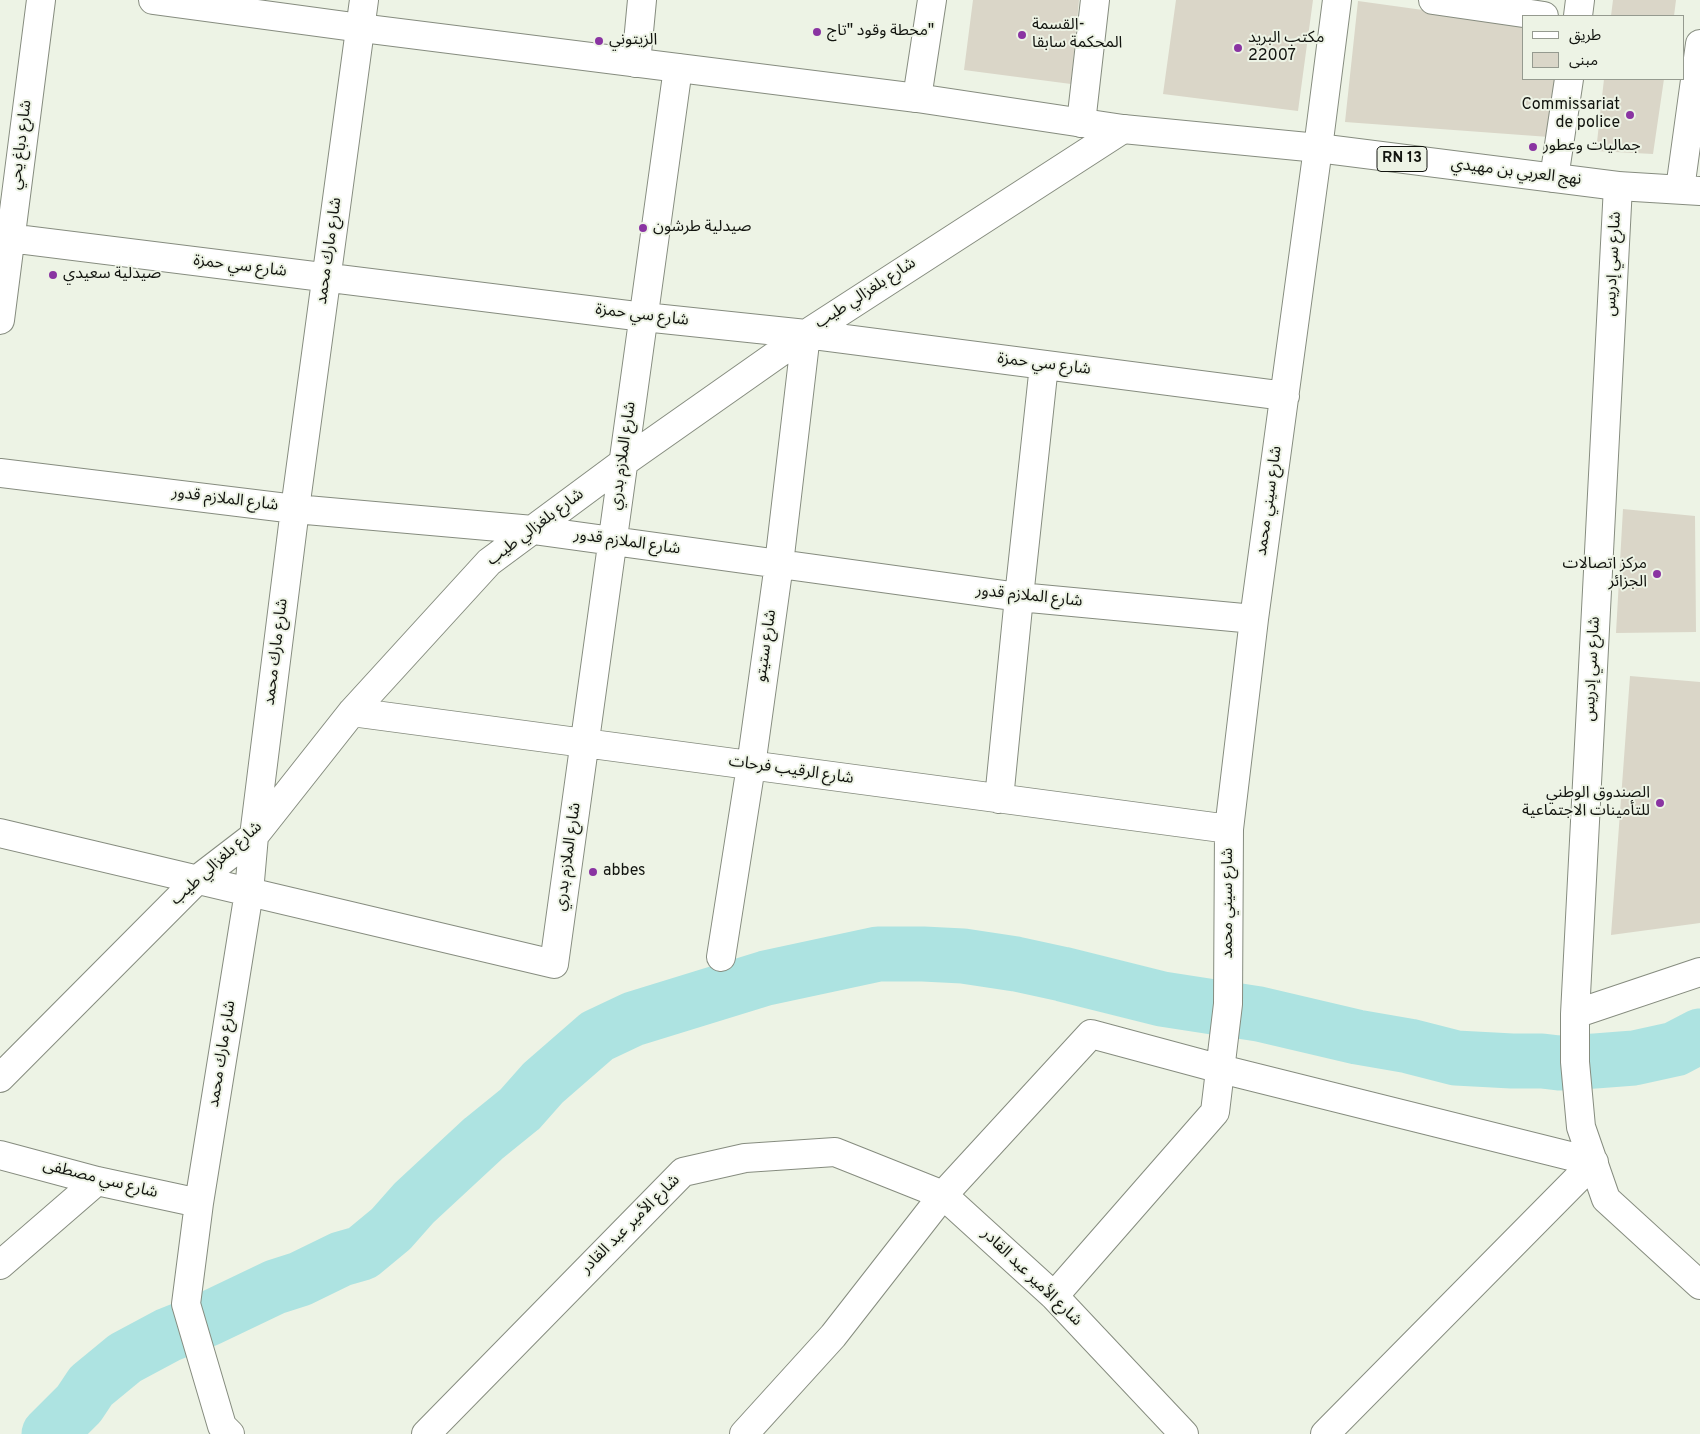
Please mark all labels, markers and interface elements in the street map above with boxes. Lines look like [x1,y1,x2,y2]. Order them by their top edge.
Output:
legend [1522,15,1685,80]
place label: القسمة- المحكمة سابقا [1032,16,1122,54]
place label: محطة وقود "تاج" [827,22,934,42]
marker: محطة وقود "تاج" [811,26,823,38]
text: طريق [1569,27,1601,46]
marker: القسمة- المحكمة سابقا [1016,29,1028,41]
place label: مكتب البريد 22007 [1248,29,1324,67]
place label: الزيتوني [609,31,657,51]
marker: الزيتوني [593,35,605,47]
marker: مكتب البريد 22007 [1232,42,1244,54]
text: مبنى [1569,52,1598,71]
place label: Commissariat de police [1521,96,1620,134]
street label: شارع دباغ يحي [7,99,37,191]
marker: Commissariat de police [1624,109,1636,121]
place label: جماليات وعطور [1543,137,1641,157]
marker: جماليات وعطور [1527,141,1539,153]
road number: RN 13 [1377,146,1427,172]
street label: نهج العربي بن مهيدي [1450,155,1582,191]
street label: شارع مارك محمد [313,196,347,306]
street label: شارع سي إدريس [1602,211,1626,317]
place label: صيدلية طرشون [653,218,751,238]
marker: صيدلية طرشون [637,222,649,234]
street label: شارع سي حمزة [192,252,288,282]
street label: شارع بلغزالي طيب [812,254,920,334]
place label: صيدلية سعيدي [63,265,161,285]
marker: صيدلية سعيدي [47,269,59,281]
street label: شارع سي حمزة [594,301,690,331]
street label: شارع سي حمزة [996,350,1092,380]
street label: شارع الملازم بدري [607,401,641,511]
street label: شارع سيني محمد [1253,445,1287,557]
street label: شارع الملازم قدور [171,484,279,516]
street label: شارع بلغزالي طيب [484,485,588,571]
street label: شارع الملازم قدور [573,526,681,560]
place label: مركز اتصالات الجزائر [1563,555,1647,593]
marker: مركز اتصالات الجزائر [1651,568,1663,580]
street label: شارع الملازم قدور [975,582,1083,612]
street label: شارع مارك محمد [261,597,293,707]
street label: شارع ستيتو [752,609,782,683]
street label: شارع سي إدريس [1581,616,1605,722]
street label: شارع الرقيب فرحات [727,753,855,789]
place label: الصندوق الوطني للتأمينات الاجتماعية [1522,784,1650,822]
marker: الصندوق الوطني للتأمينات الاجتماعية [1654,797,1666,809]
street label: شارع الملازم بدري [552,802,586,912]
street label: شارع بلغزالي طيب [167,818,267,910]
street label: شارع سيني محمد [1219,848,1239,958]
place label: abbes [603,862,646,882]
marker: abbes [587,866,599,878]
street label: شارع مارك محمد [205,999,241,1109]
street label: شارع سي مصطفى [41,1156,159,1204]
street label: شارع الأمير عبد القادر [577,1171,685,1279]
street label: شارع الأمير عبد القادر [977,1225,1085,1331]

